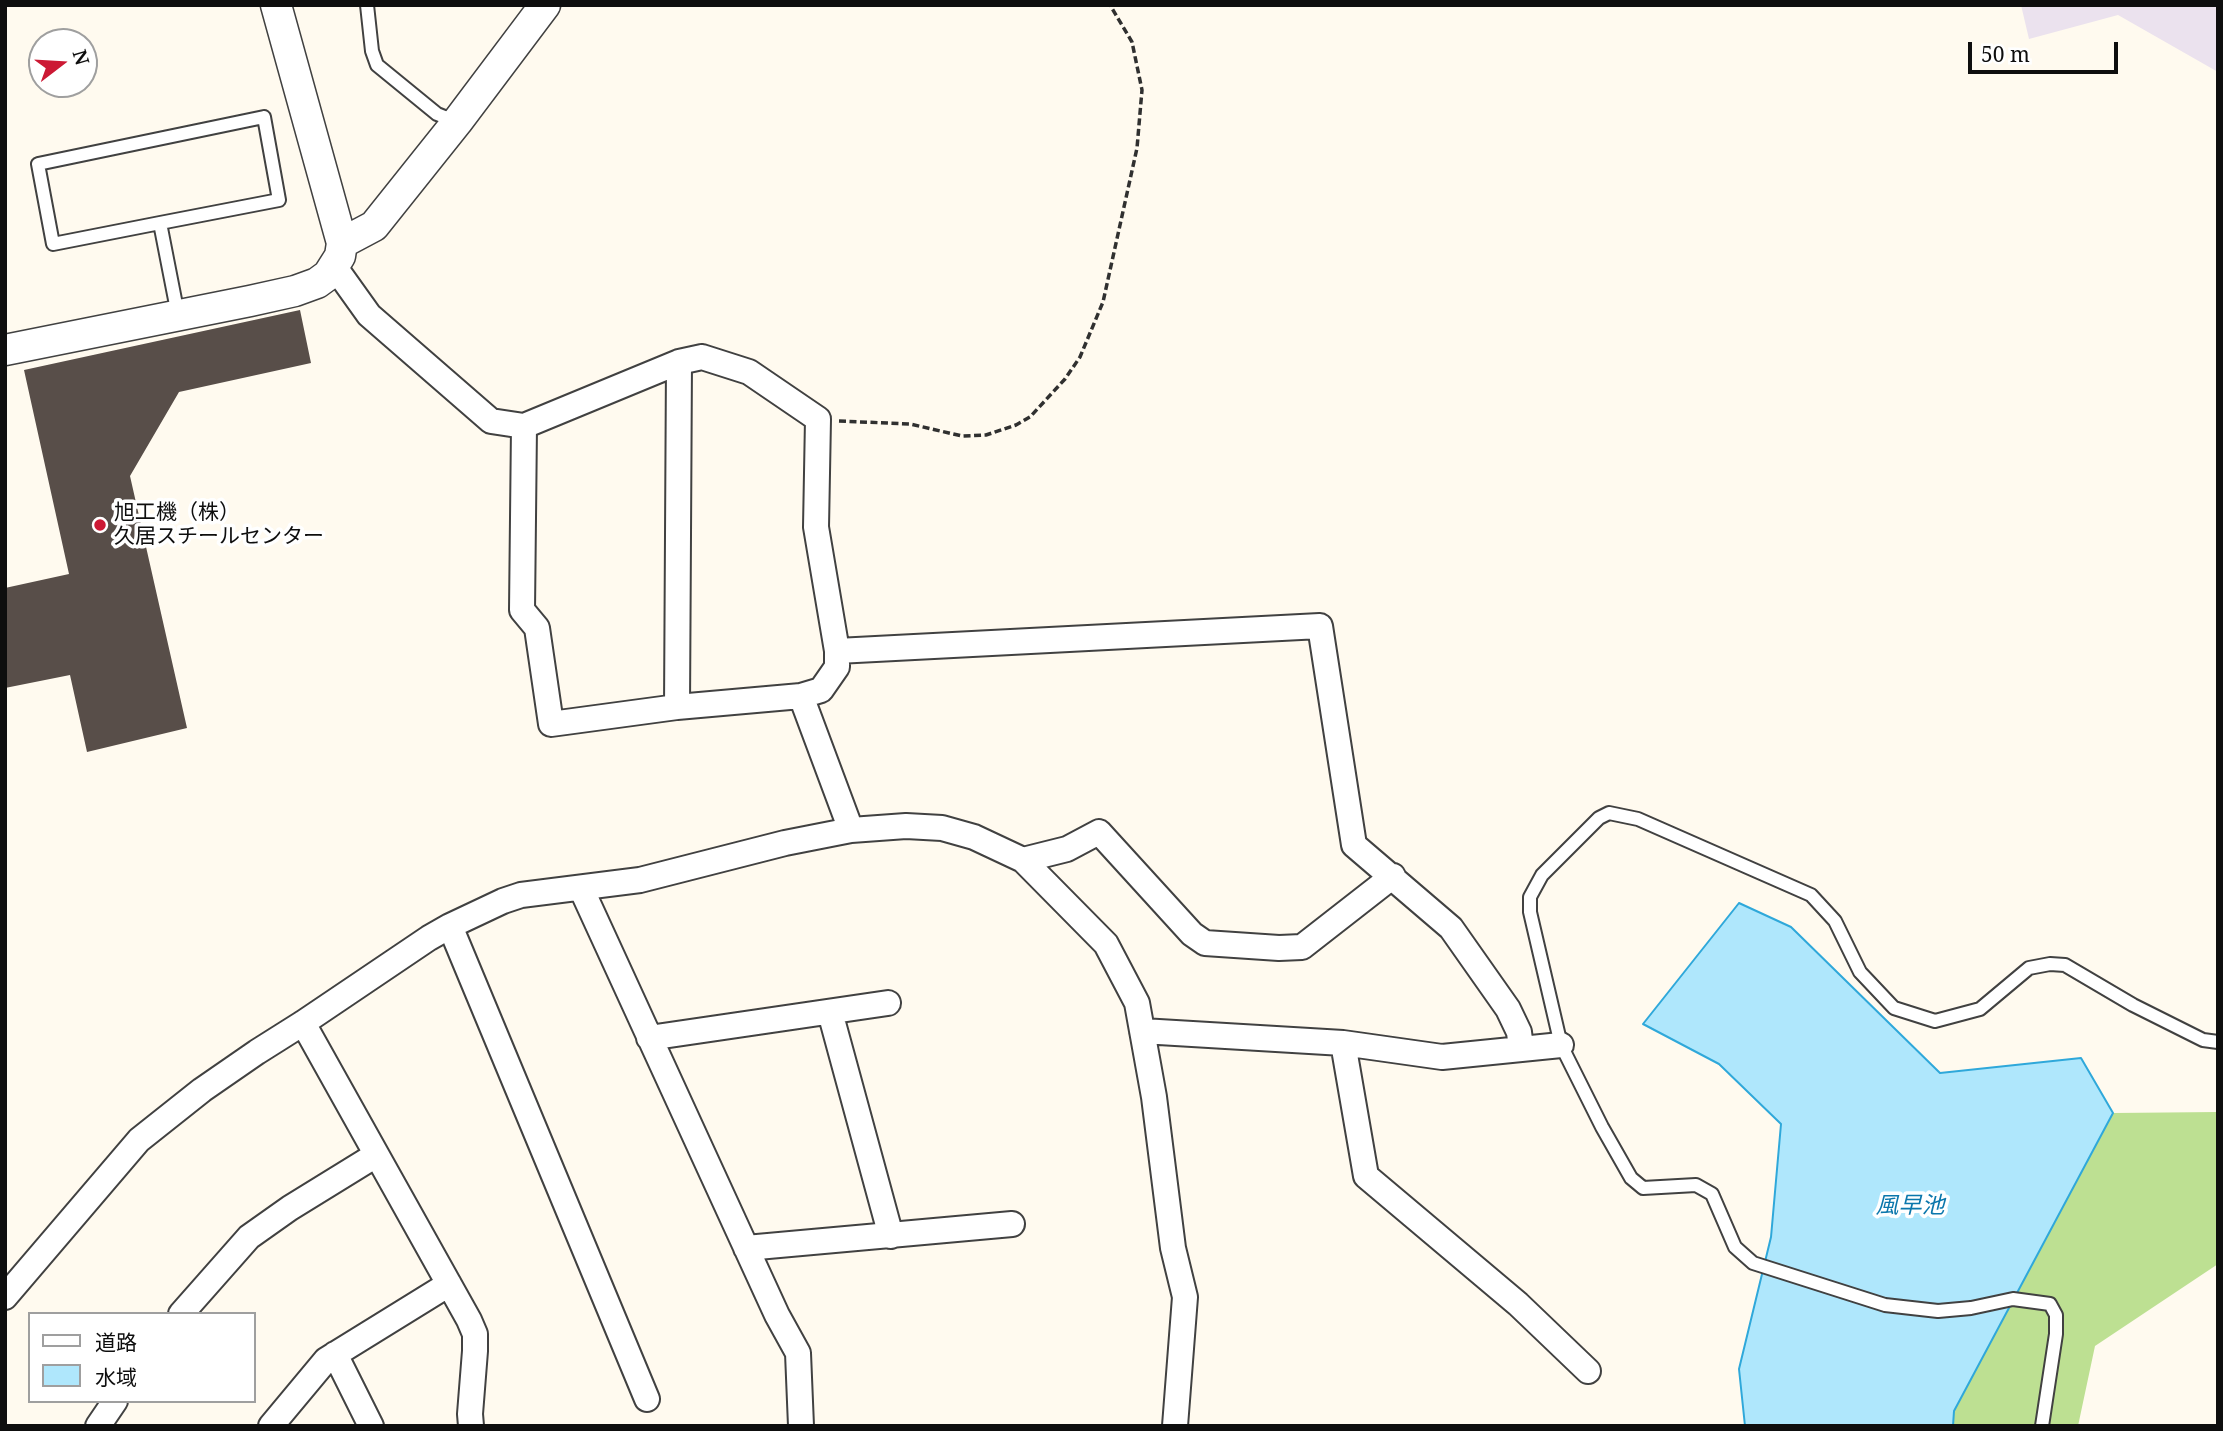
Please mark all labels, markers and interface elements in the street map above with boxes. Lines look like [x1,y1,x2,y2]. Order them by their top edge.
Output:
north arrow [28,28,98,98]
scale bar [1971,28,2122,72]
text: 50 m [1981,40,2030,68]
text: N [67,46,96,68]
place label: 旭工機（株） 久居スチールセンター [114,500,324,550]
marker: 旭工機（株） 久居スチールセンター [92,517,108,533]
water label: 風早池 [1876,1192,1944,1220]
legend [28,1312,256,1403]
text: 道路 [95,1328,137,1356]
text: 水域 [95,1363,137,1391]

